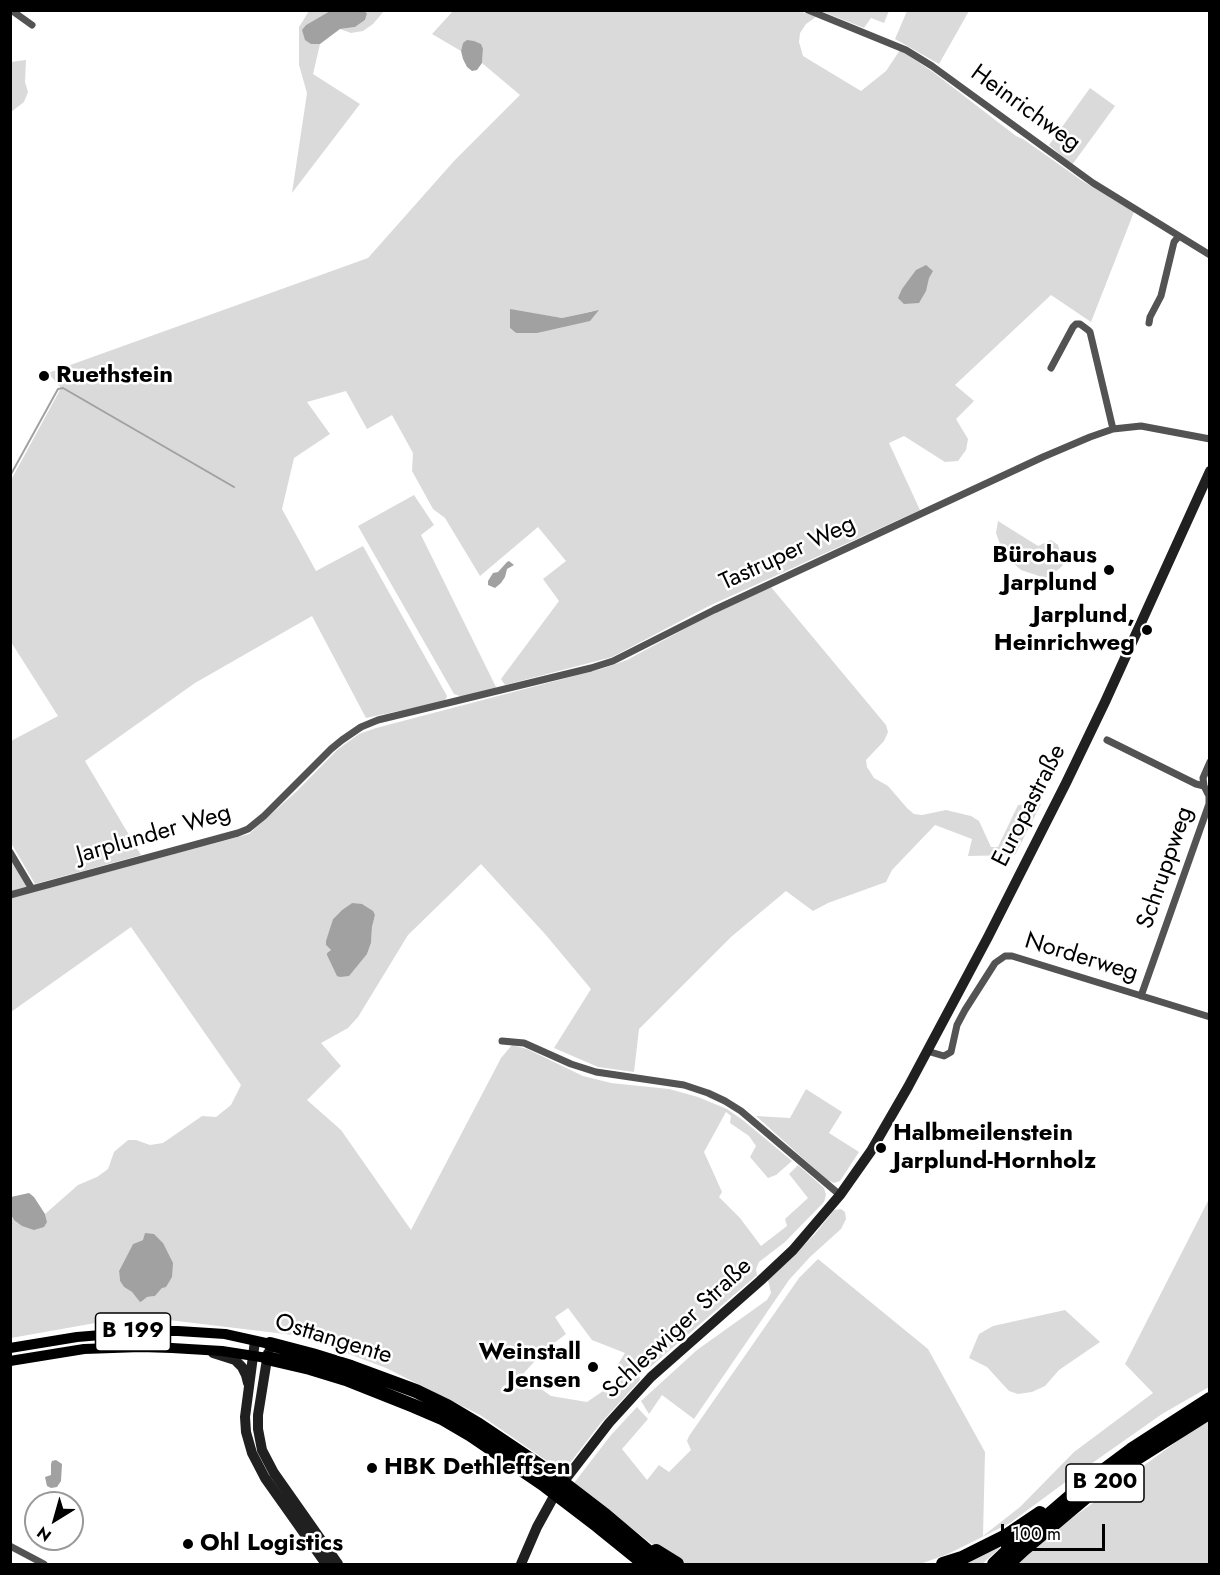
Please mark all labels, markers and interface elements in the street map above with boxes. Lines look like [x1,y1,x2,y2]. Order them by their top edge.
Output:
street label: Heinrichweg [964,60,1086,158]
place label: Ruethstein [56,362,173,390]
marker: Ruethstein [37,369,51,383]
street label: Tastruper Weg [716,510,860,598]
place label: Bürohaus Jarplund [992,542,1097,598]
marker: Bürohaus Jarplund [1102,563,1116,577]
place label: Jarplund, Heinrichweg [994,602,1135,658]
marker: Jarplund, Heinrichweg [1140,623,1154,637]
street label: Europastraße [987,740,1073,872]
street label: Jarplunder Weg [73,799,235,871]
street label: Schruppweg [1132,803,1200,933]
street label: Norderweg [1021,927,1141,989]
place label: Halbmeilenstein Jarplund-Hornholz [893,1120,1096,1176]
marker: Halbmeilenstein Jarplund-Hornholz [874,1141,888,1155]
street label: Schleswiger Straße [597,1253,759,1405]
street label: Osttangente [271,1309,395,1371]
road number: B 199 [96,1313,170,1351]
place label: Weinstall Jensen [479,1339,581,1395]
marker: Weinstall Jensen [586,1360,600,1374]
place label: HBK Dethleffsen [384,1454,571,1482]
marker: HBK Dethleffsen [365,1461,379,1475]
road number: B 200 [1066,1464,1144,1502]
north arrow [24,1491,84,1551]
scale bar [1004,1512,1108,1550]
text: N [32,1521,56,1547]
text: 100 m [1012,1521,1061,1547]
place label: Ohl Logistics [200,1530,343,1558]
marker: Ohl Logistics [181,1537,195,1551]

